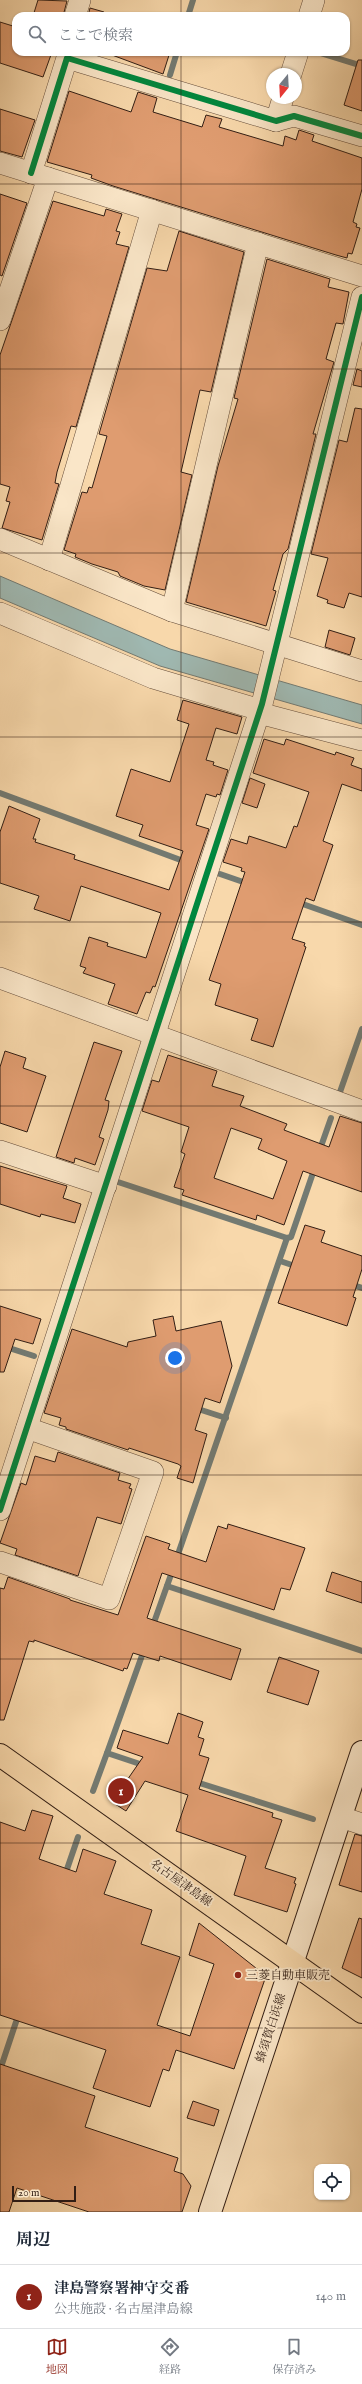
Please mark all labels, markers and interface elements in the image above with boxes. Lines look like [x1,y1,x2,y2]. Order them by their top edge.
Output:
search box [12,12,350,56]
icon: search [26,23,48,45]
text: ここで検索 [58,26,133,45]
north arrow [266,68,302,104]
your location [165,1348,185,1368]
pin: 1 [108,1776,134,1806]
street label: 名古屋津島線 [147,1856,215,1910]
place label: 三菱自動車販売 [246,1968,330,1983]
marker: 三菱自動車販売 [233,1970,243,1980]
street label: 蜂須賀白浜線 [253,1991,289,2065]
map controls [314,2164,350,2200]
button: locate [314,2164,350,2200]
scale bar [12,2184,76,2203]
text: 20 m [18,2186,39,2200]
text: 周辺 [16,2230,50,2251]
text: 津島警察署神守交番 [54,2279,189,2298]
text: 1 [27,2288,31,2305]
text: 140 m [316,2288,346,2305]
text: 公共施設 · 名古屋津島線 [54,2301,193,2318]
tab: 地図 [46,2336,68,2377]
tab: 経路 [159,2336,181,2377]
tab: 保存済み [272,2336,316,2377]

